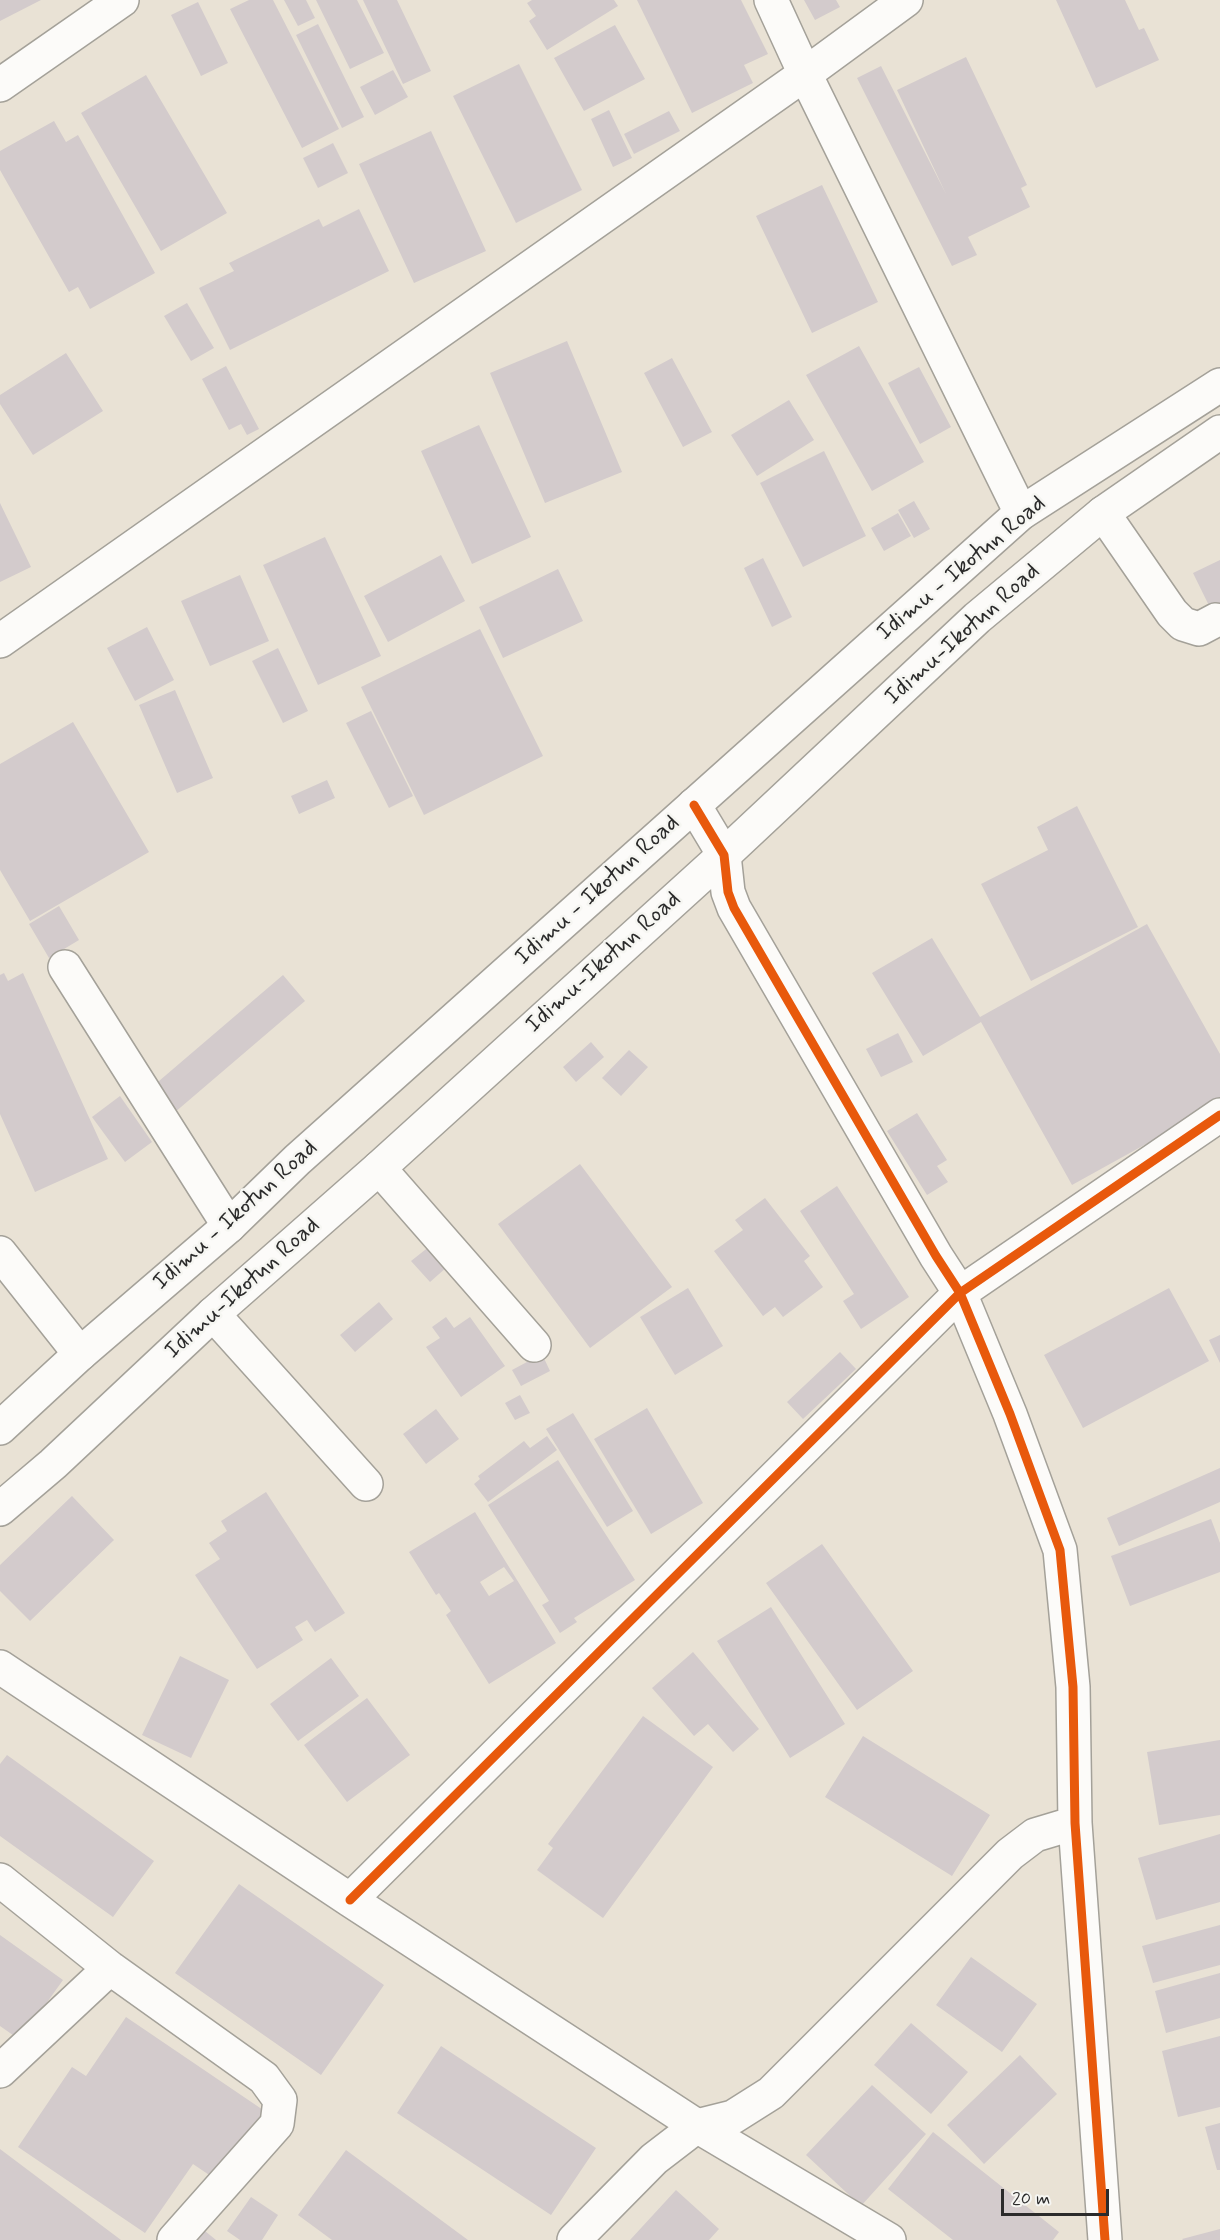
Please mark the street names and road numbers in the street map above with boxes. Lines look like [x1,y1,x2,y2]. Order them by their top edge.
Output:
street label: Idimu - Ikotun Road [872,490,1052,648]
street label: Idimu-Ikotun Road [880,558,1046,712]
street label: Idimu - Ikotun Road [510,810,686,972]
street label: Idimu-Ikotun Road [521,886,687,1040]
street label: Idimu - Ikotun Road [148,1135,324,1297]
street label: Idimu-Ikotun Road [160,1212,326,1366]

